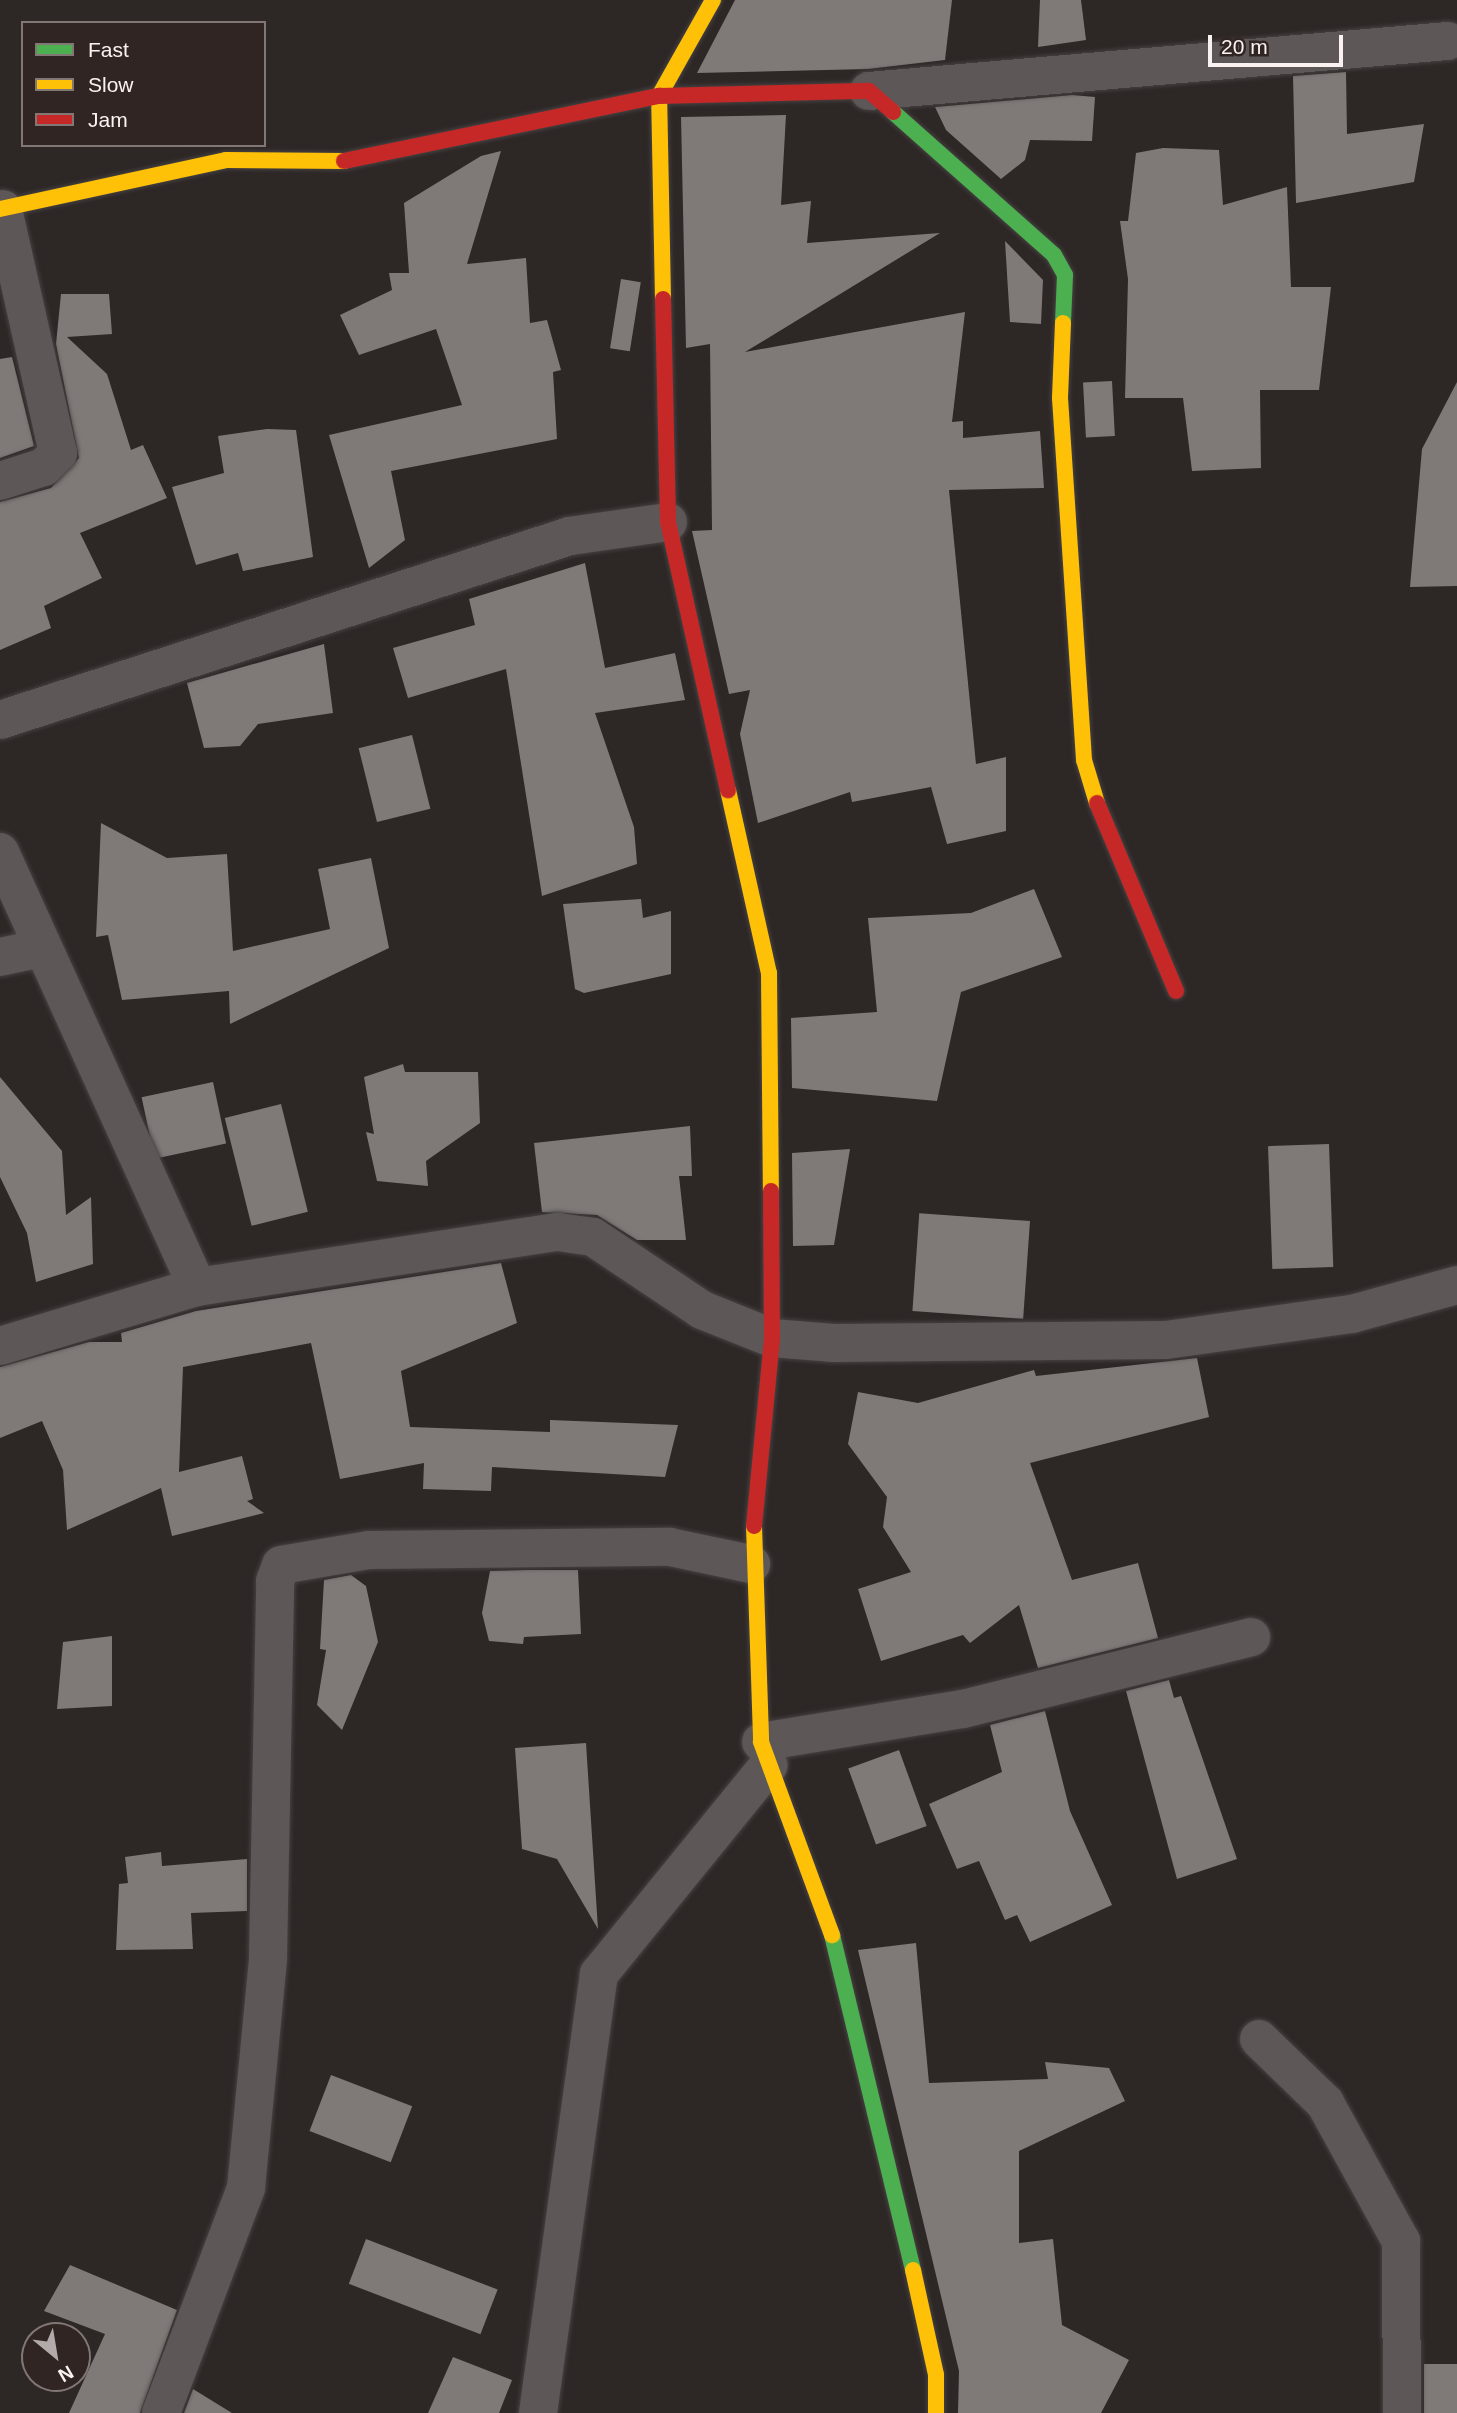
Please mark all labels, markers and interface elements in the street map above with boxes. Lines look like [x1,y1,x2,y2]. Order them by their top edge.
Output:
legend [21,21,266,147]
scale bar [1212,21,1347,65]
text: 20 m [1221,35,1268,58]
text: Fast [88,38,129,61]
text: Slow [88,73,134,96]
text: Jam [88,108,128,131]
north arrow [21,2322,91,2392]
text: N [55,2361,77,2386]

